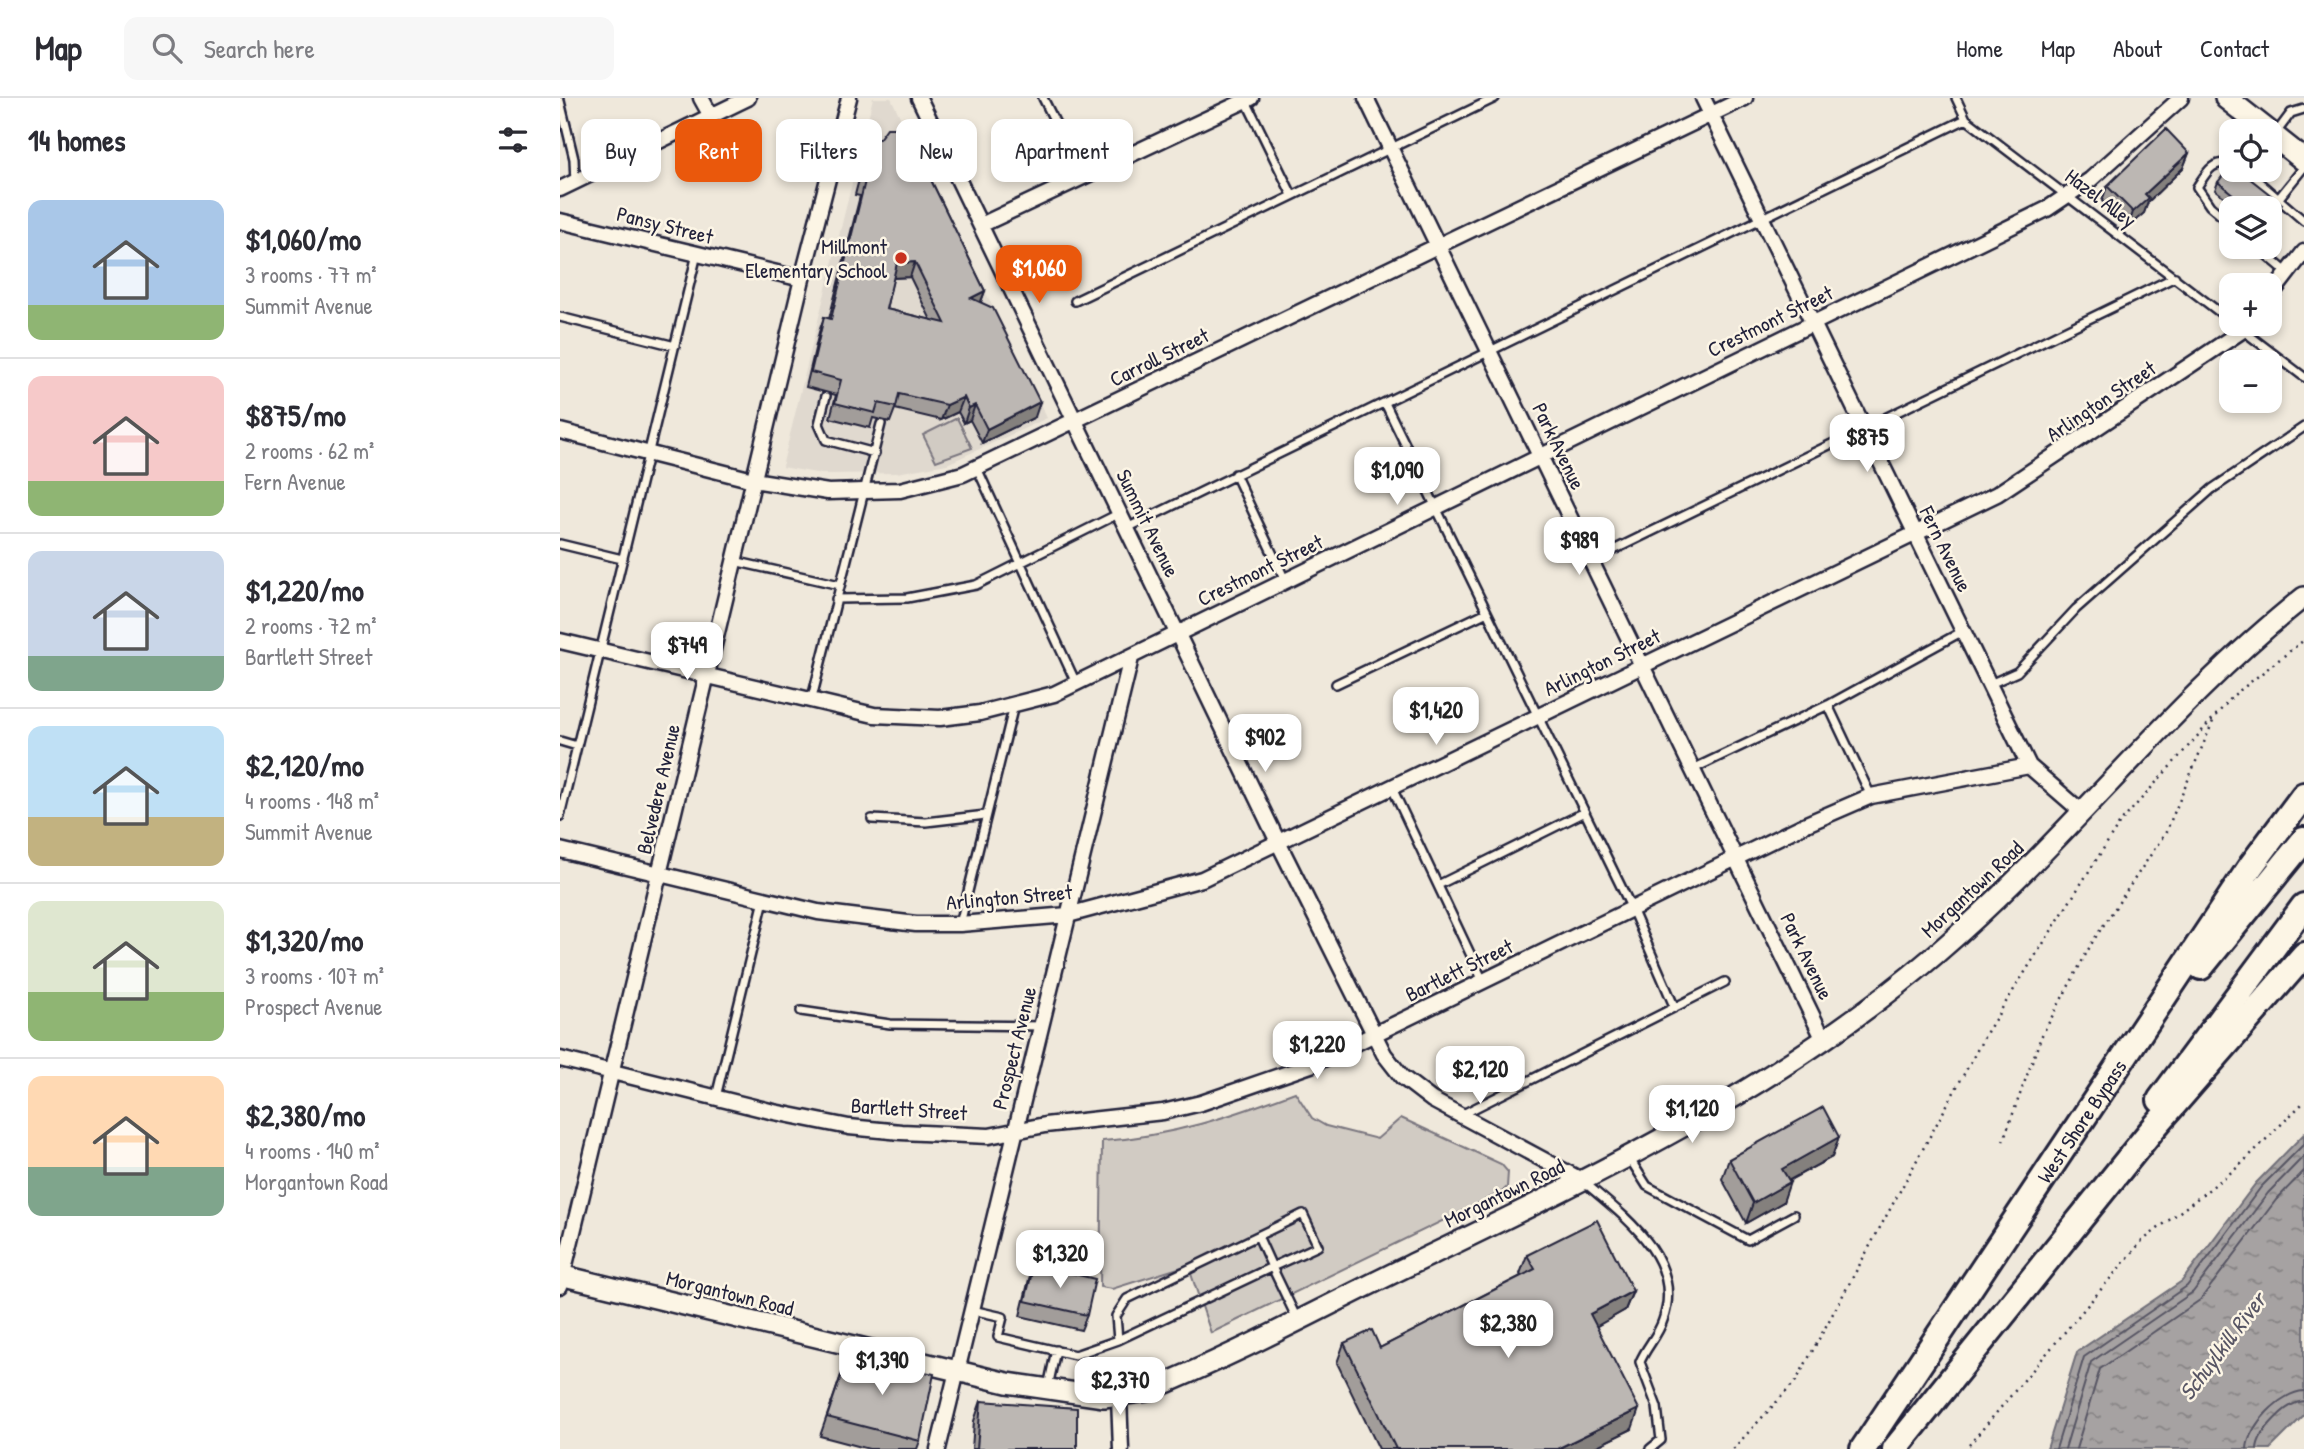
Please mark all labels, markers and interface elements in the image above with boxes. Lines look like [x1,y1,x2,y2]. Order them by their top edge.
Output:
search box [124,17,614,80]
text: Map [35,26,82,70]
icon: search [148,29,186,67]
text: Search here [204,31,315,66]
text: Home [1956,32,2003,64]
text: Map [2041,32,2075,64]
text: About [2113,32,2162,64]
text: Contact [2200,32,2269,64]
chip: Buy [581,119,661,182]
chip: Rent [675,119,762,182]
chip: Filters [776,119,882,182]
chip: New [896,119,977,182]
chip: Apartment [991,119,1133,182]
map controls [2219,119,2282,413]
button: locate [2219,119,2282,182]
text: 14 homes [28,120,126,160]
icon: filters [494,121,532,159]
street label: Hazel Alley [2059,162,2143,234]
button: layers [2219,196,2282,259]
street label: Pansy Street [614,199,717,251]
text: $1,060/mo [245,219,361,259]
icon: home [84,228,168,312]
place label: Millmont Elementary School [745,232,888,285]
pin: $1,060 [982,246,1096,305]
marker: Millmont Elementary School [893,250,909,266]
text: $1,060 [1012,252,1066,283]
text: 3 rooms · 77 m² [245,259,377,290]
button: + [2219,273,2282,336]
street label: Crestmont Street [1702,278,1838,364]
text: Summit Avenue [245,290,373,321]
street label: Carroll Street [1104,320,1214,394]
button: − [2219,350,2282,413]
street label: Arlington Street [2041,353,2162,448]
text: $875/mo [245,395,346,435]
street label: Park Avenue [1526,398,1592,494]
icon: home [84,404,168,488]
pin: $875 [1826,414,1908,474]
text: $875 [1846,421,1888,452]
text: 2 rooms · 62 m² [245,435,374,466]
pin: $1,090 [1340,448,1454,507]
text: $1,090 [1370,454,1424,485]
street label: Summit Avenue [1109,464,1187,582]
text: Fern Avenue [245,466,346,497]
street label: Fern Avenue [1912,500,1979,597]
pin: $989 [1538,518,1620,577]
text: $989 [1560,524,1598,555]
street label: Crestmont Street [1192,527,1328,613]
text: $1,220/mo [245,570,364,610]
icon: home [84,579,168,663]
text: 2 rooms · 72 m² [245,610,377,641]
street label: Arlington Street [1539,621,1666,703]
pin: $749 [646,622,728,682]
text: $749 [667,629,707,660]
text: Bartlett Street [245,641,372,672]
pin: $1,420 [1379,688,1493,747]
text: $1,420 [1409,694,1463,725]
pin: $902 [1224,714,1306,774]
street label: Belvedere Avenue [629,721,687,857]
text: $902 [1244,721,1286,752]
text: $2,120/mo [245,745,364,785]
icon: home [84,754,168,838]
text: 4 rooms · 148 m² [245,785,379,816]
text: Summit Avenue [245,816,373,847]
street label: Morgantown Road [1914,834,2030,944]
street label: Arlington Street [945,877,1074,917]
street label: Park Avenue [1774,908,1840,1004]
text: $1,320/mo [245,920,363,960]
icon: home [84,929,168,1013]
street label: Bartlett Street [1400,931,1518,1009]
text: 3 rooms · 107 m² [245,960,384,991]
street label: Prospect Avenue [985,984,1043,1112]
text: Prospect Avenue [245,991,383,1022]
pin: $1,220 [1260,1021,1374,1081]
text: $1,220 [1289,1028,1345,1059]
pin: $2,120 [1423,1046,1537,1106]
text: $2,120 [1452,1053,1508,1084]
street label: West Shore Bypass [2030,1054,2133,1188]
pin: $1,120 [1635,1086,1749,1145]
street label: Bartlett Street [850,1090,969,1128]
text: $1,120 [1665,1092,1719,1123]
text: $2,380/mo [245,1095,365,1135]
icon: home [84,1104,168,1188]
text: 4 rooms · 140 m² [245,1135,379,1166]
street label: Morgantown Road [1439,1151,1569,1235]
text: Morgantown Road [245,1166,388,1197]
pin: $1,320 [1003,1230,1117,1290]
text: $1,320 [1032,1237,1088,1268]
street label: Morgantown Road [663,1263,797,1323]
water label: Schuylkill River [2171,1283,2275,1407]
pin: $2,380 [1451,1300,1565,1360]
text: $2,380 [1479,1307,1537,1338]
pin: $1,390 [825,1338,939,1397]
text: $1,390 [855,1344,909,1375]
pin: $2,370 [1063,1358,1177,1417]
text: $2,370 [1090,1364,1150,1395]

